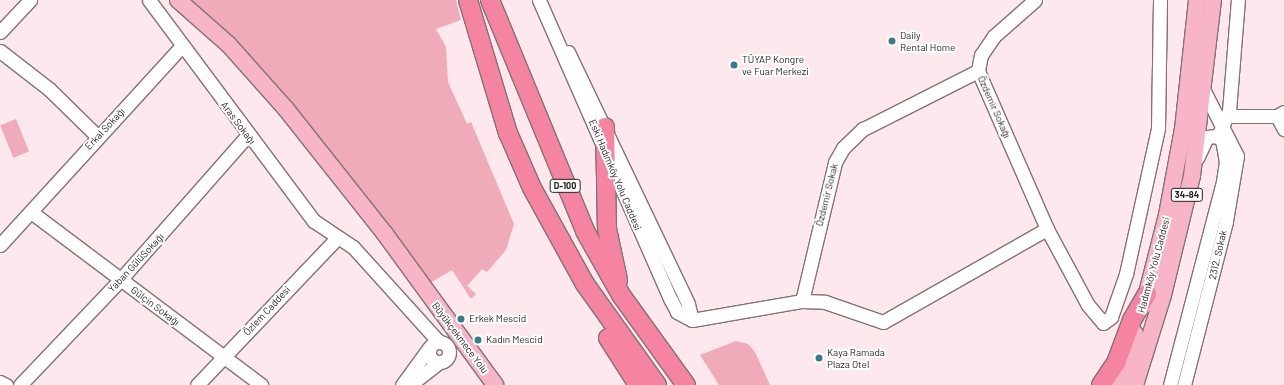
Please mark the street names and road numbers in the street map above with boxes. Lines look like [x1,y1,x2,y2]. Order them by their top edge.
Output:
street label: Özdemir Sokağı [975,74,1013,140]
street label: Aras Sokağı [218,99,258,147]
street label: Erkal Sokağı [83,106,127,152]
street label: Eski Hadımköy Yolu Caddesi [586,118,644,232]
street label: Özdemir Sokak [813,162,841,228]
road number: D-100 [549,179,581,193]
road number: 34-84 [1170,188,1204,202]
street label: Hadımköy Yolu Caddesi [1135,216,1173,314]
street label: 2312. Sokak [1206,229,1230,281]
street label: Yaban GülüSokağı [106,231,166,295]
street label: Gülçin Sokağı [128,284,182,328]
street label: Özlem Caddesi [241,284,293,338]
street label: Büyükçekmece Yolu [429,300,491,376]

